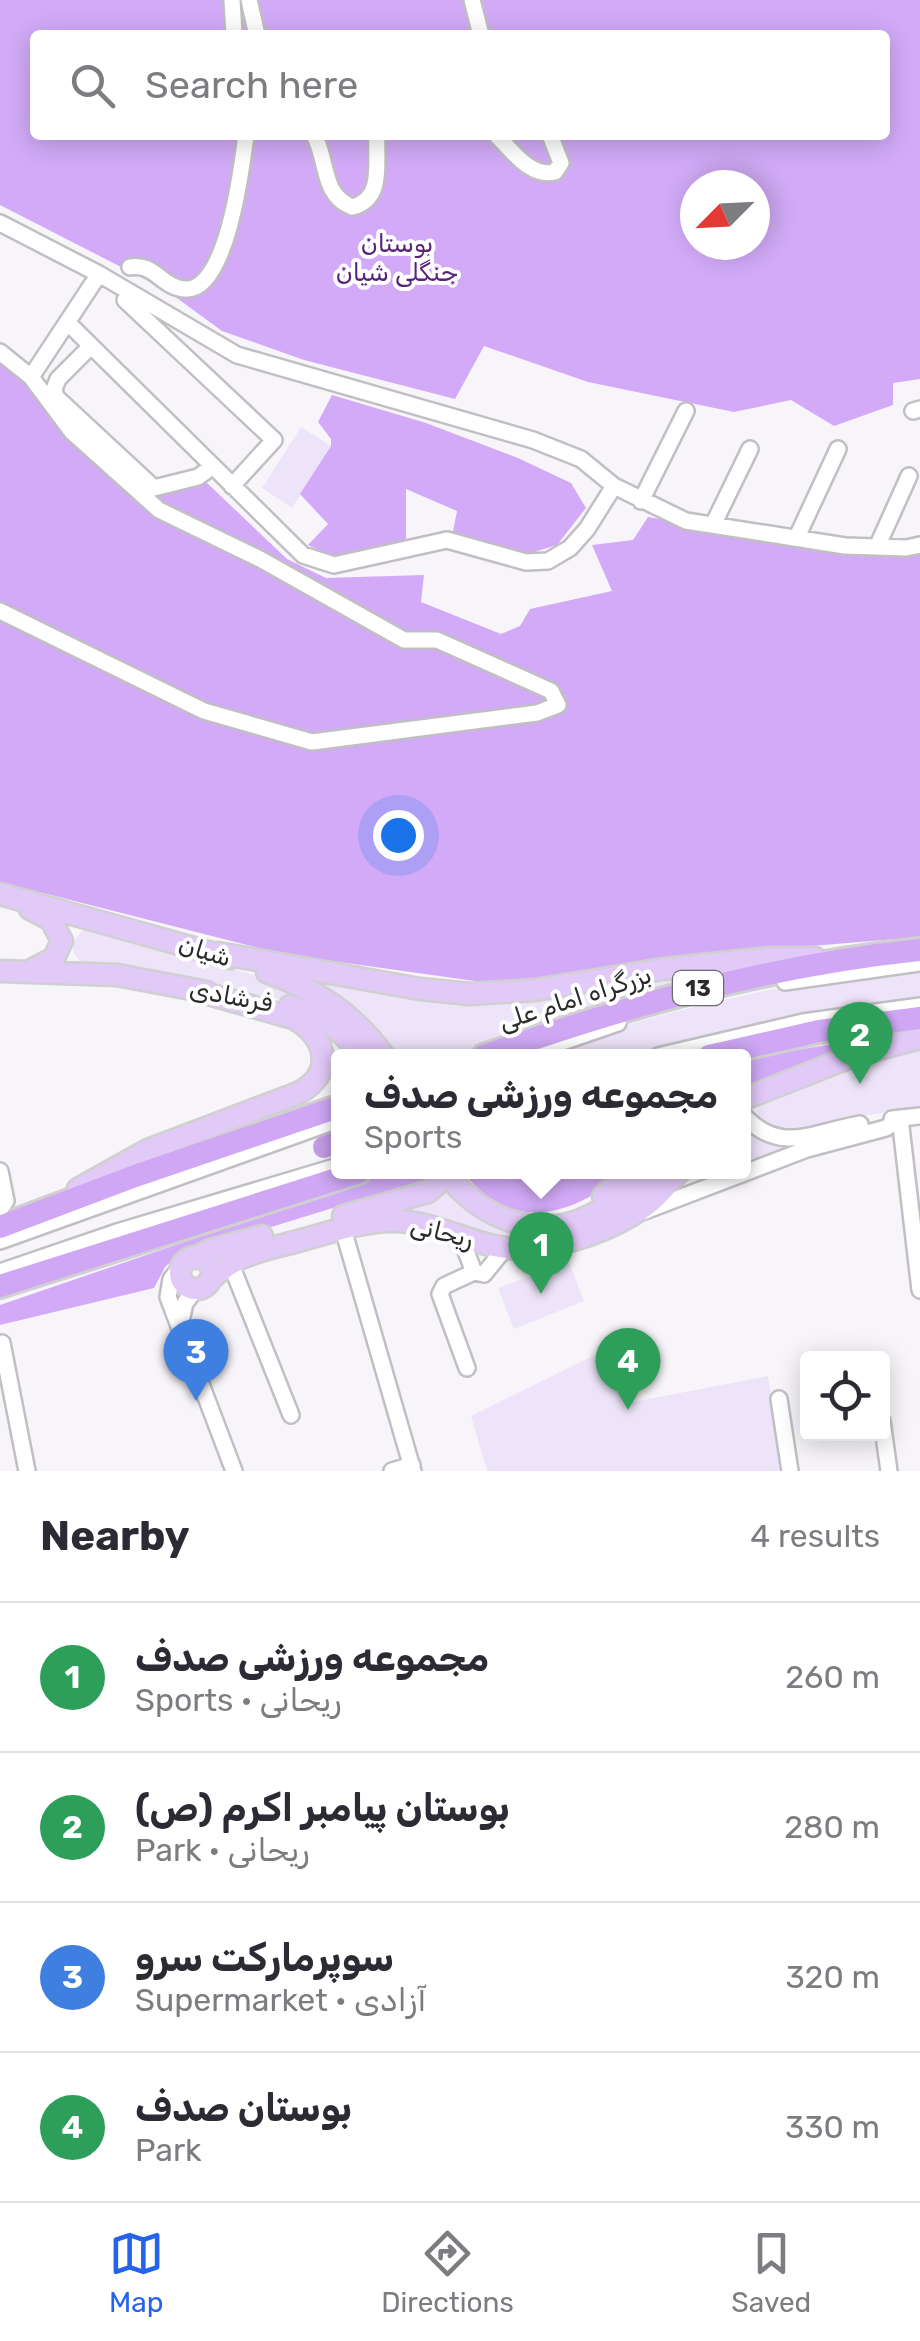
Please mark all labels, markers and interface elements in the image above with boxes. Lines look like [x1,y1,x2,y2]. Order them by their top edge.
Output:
search box [30,30,890,140]
icon: search [65,58,120,113]
text: Search here [145,62,358,108]
north arrow [680,170,770,260]
park label: بوستان جنگلی شیان [336,229,458,287]
your location [373,810,424,861]
street label: شیان [175,929,235,973]
street label: بزرگراه امام علی [495,960,655,1037]
road number: 13 [673,971,723,1005]
street label: فرشادی [187,974,275,1018]
pin: 2 [828,1002,892,1084]
popup [331,1049,751,1179]
text: مجموعه ورزشی صدف [364,1072,718,1118]
text: Sports [364,1118,462,1156]
street label: ریحانی [407,1210,477,1254]
pin: 1 [508,1212,574,1294]
pin: 3 [164,1318,228,1401]
pin: 4 [596,1328,660,1410]
map controls [800,1351,890,1441]
button: locate [800,1351,890,1441]
text: Nearby [40,1511,190,1561]
text: 4 results [750,1517,880,1555]
text: مجموعه ورزشی صدف [135,1635,489,1681]
text: 1 [65,1658,80,1696]
text: 260 m [785,1658,880,1696]
text: Sports · ریحانی [135,1681,341,1719]
text: بوستان پیامبر اکرم (ص) [135,1785,510,1831]
text: 2 [62,1808,83,1846]
text: 280 m [784,1808,880,1846]
text: Park · ریحانی [135,1831,309,1869]
text: سوپرمارکت سرو [135,1935,394,1981]
text: 3 [62,1958,83,1996]
text: 320 m [785,1958,880,1996]
text: Supermarket · آزادی [135,1981,427,2019]
text: بوستان صدف [135,2085,352,2131]
text: 4 [62,2108,83,2146]
text: 330 m [785,2108,880,2146]
text: Park [135,2131,202,2169]
tab: Map [109,2226,164,2319]
tab: Directions [381,2226,514,2319]
tab: Saved [731,2226,811,2319]

